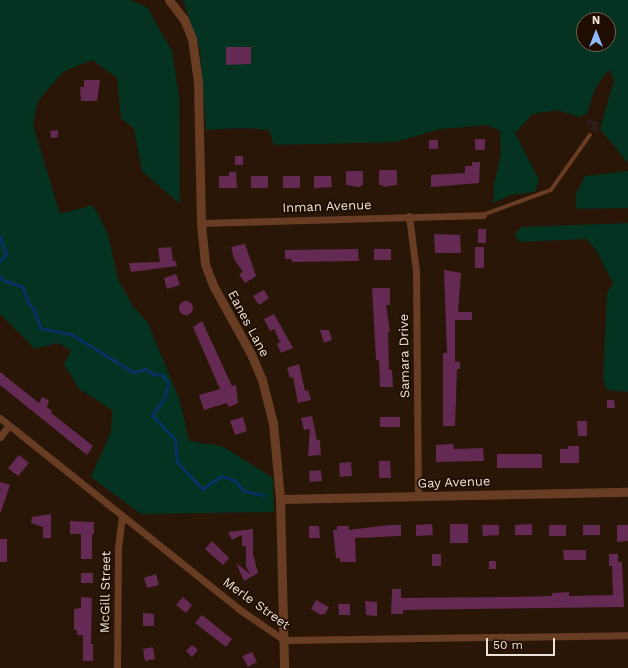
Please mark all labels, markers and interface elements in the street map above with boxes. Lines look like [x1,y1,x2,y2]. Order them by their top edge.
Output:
north arrow [576,12,616,52]
text: N [592,14,600,27]
street label: Inman Avenue [282,198,372,216]
street label: Eanes Lane [224,288,272,360]
street label: Samara Drive [396,314,414,398]
street label: Gay Avenue [417,474,491,492]
street label: McGill Street [97,551,115,633]
street label: Merle Street [220,575,292,633]
scale bar [488,630,557,656]
text: 50 m [493,638,523,652]

